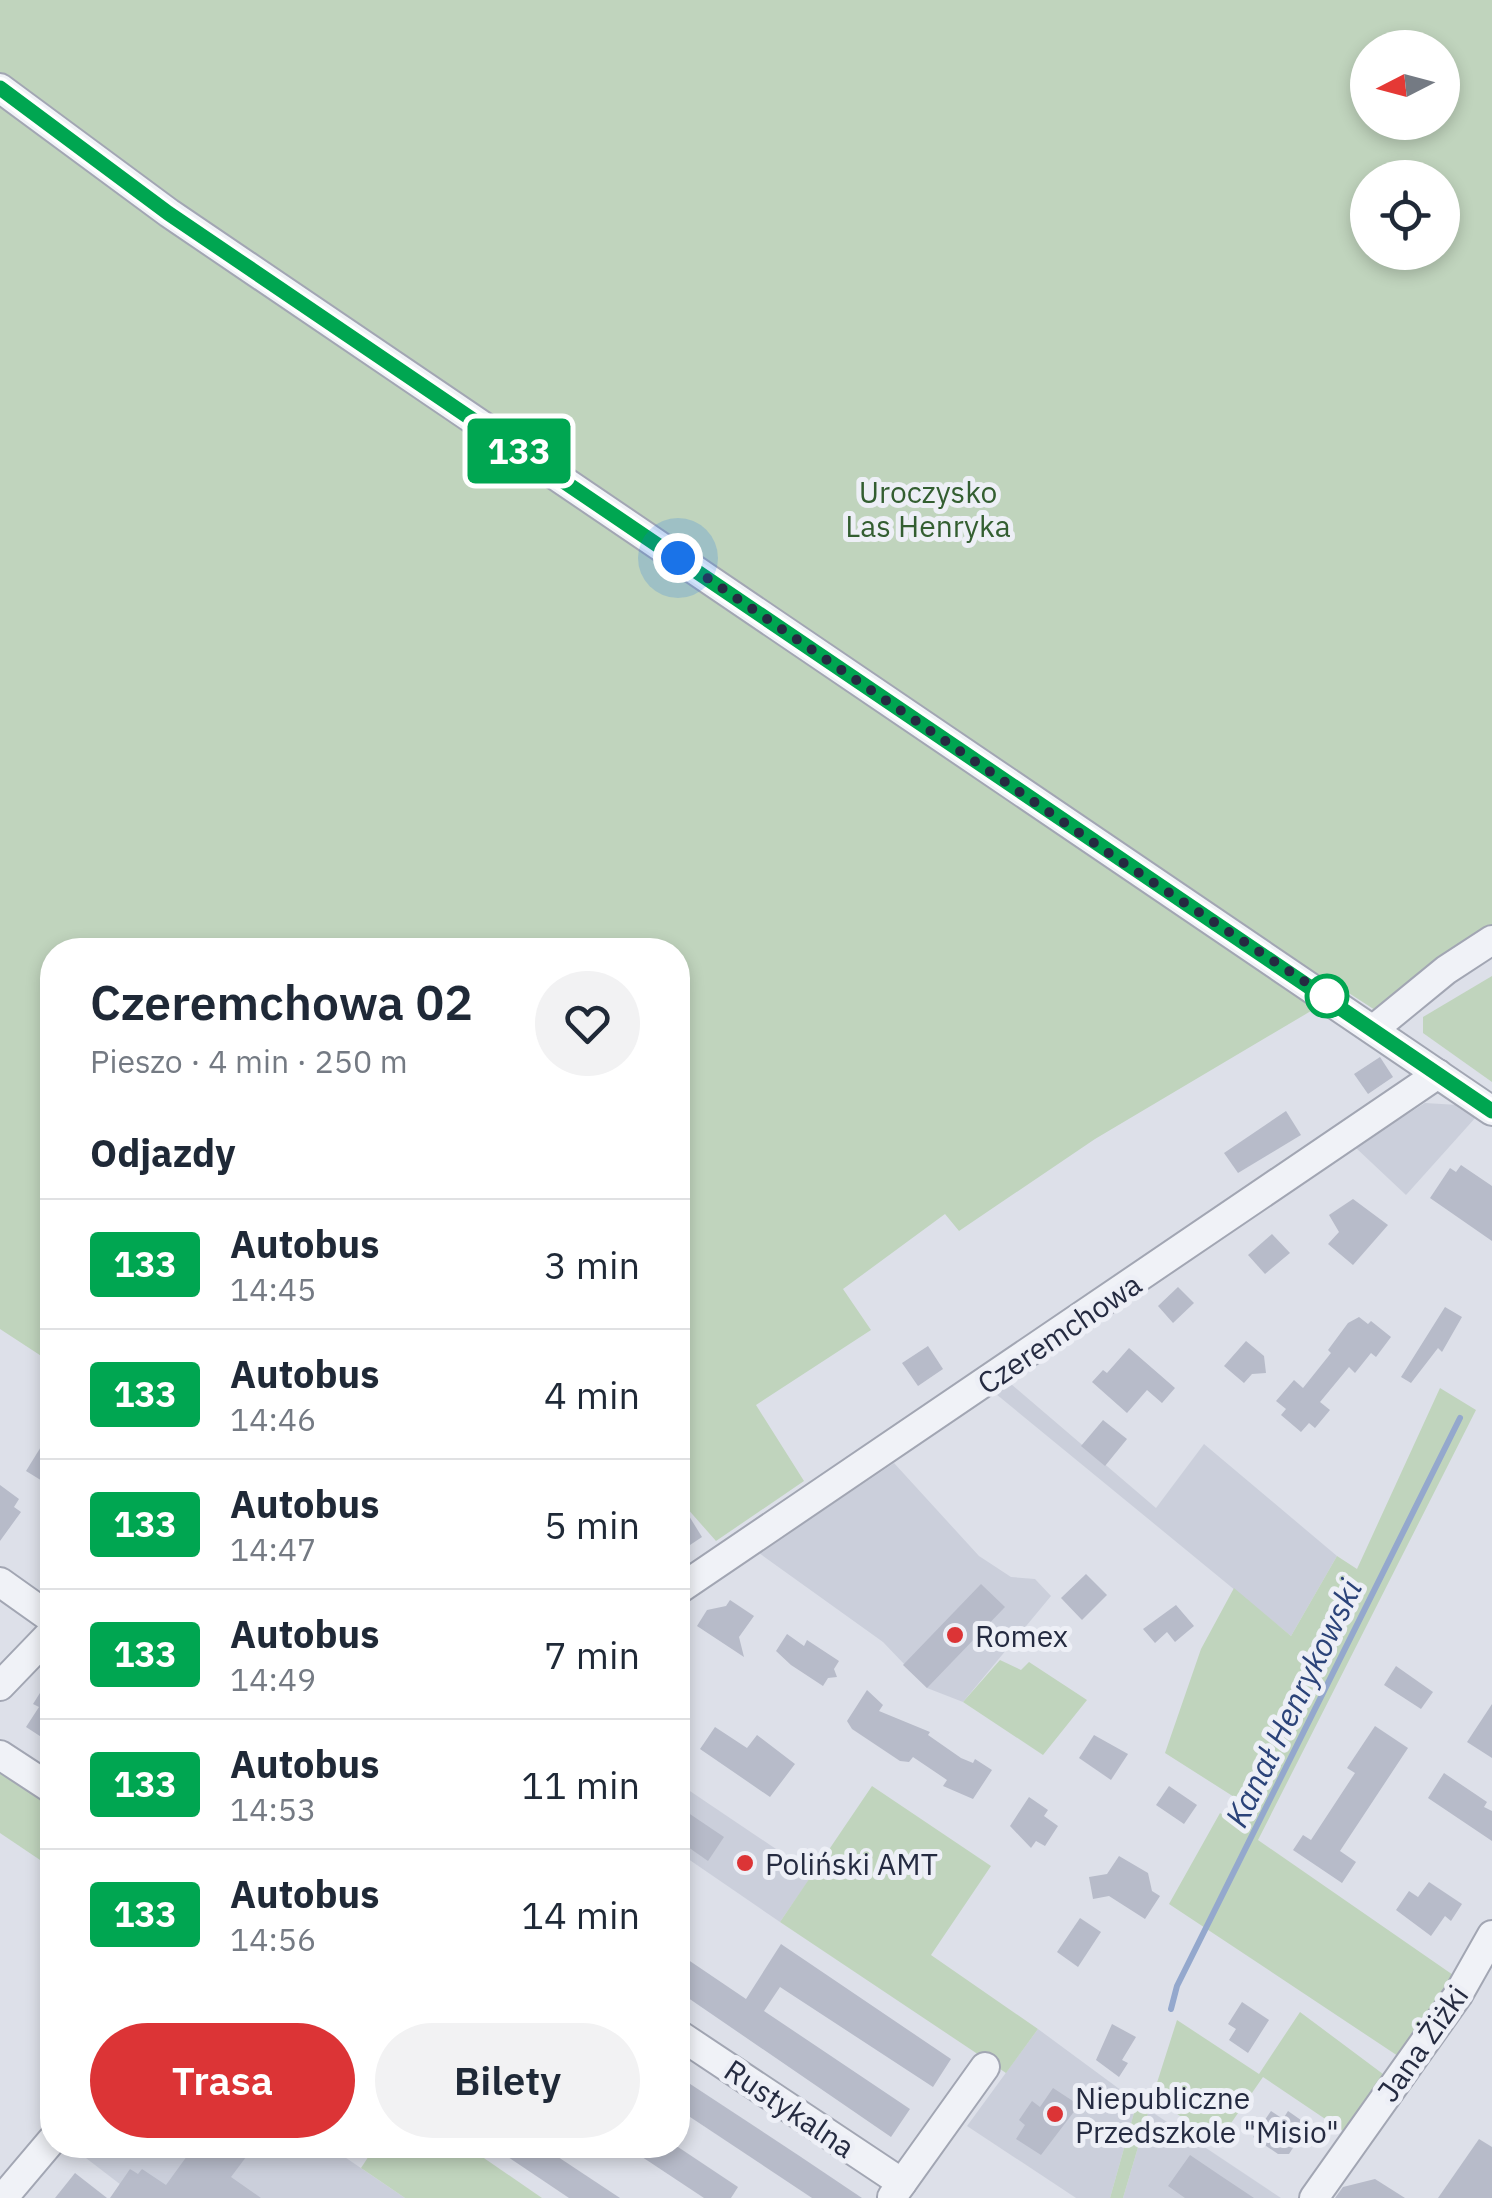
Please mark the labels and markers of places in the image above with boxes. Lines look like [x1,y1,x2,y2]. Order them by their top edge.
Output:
unlabelled marker [1306,975,1348,1017]
place label: Romex [975,1616,1068,1655]
marker: Romex [944,1624,966,1646]
place label: Poliński AMT [765,1844,938,1883]
marker: Poliński AMT [734,1852,756,1874]
place label: Niepubliczne Przedszkole "Misio" [1075,2078,1339,2151]
marker: Niepubliczne Przedszkole "Misio" [1044,2103,1066,2125]

